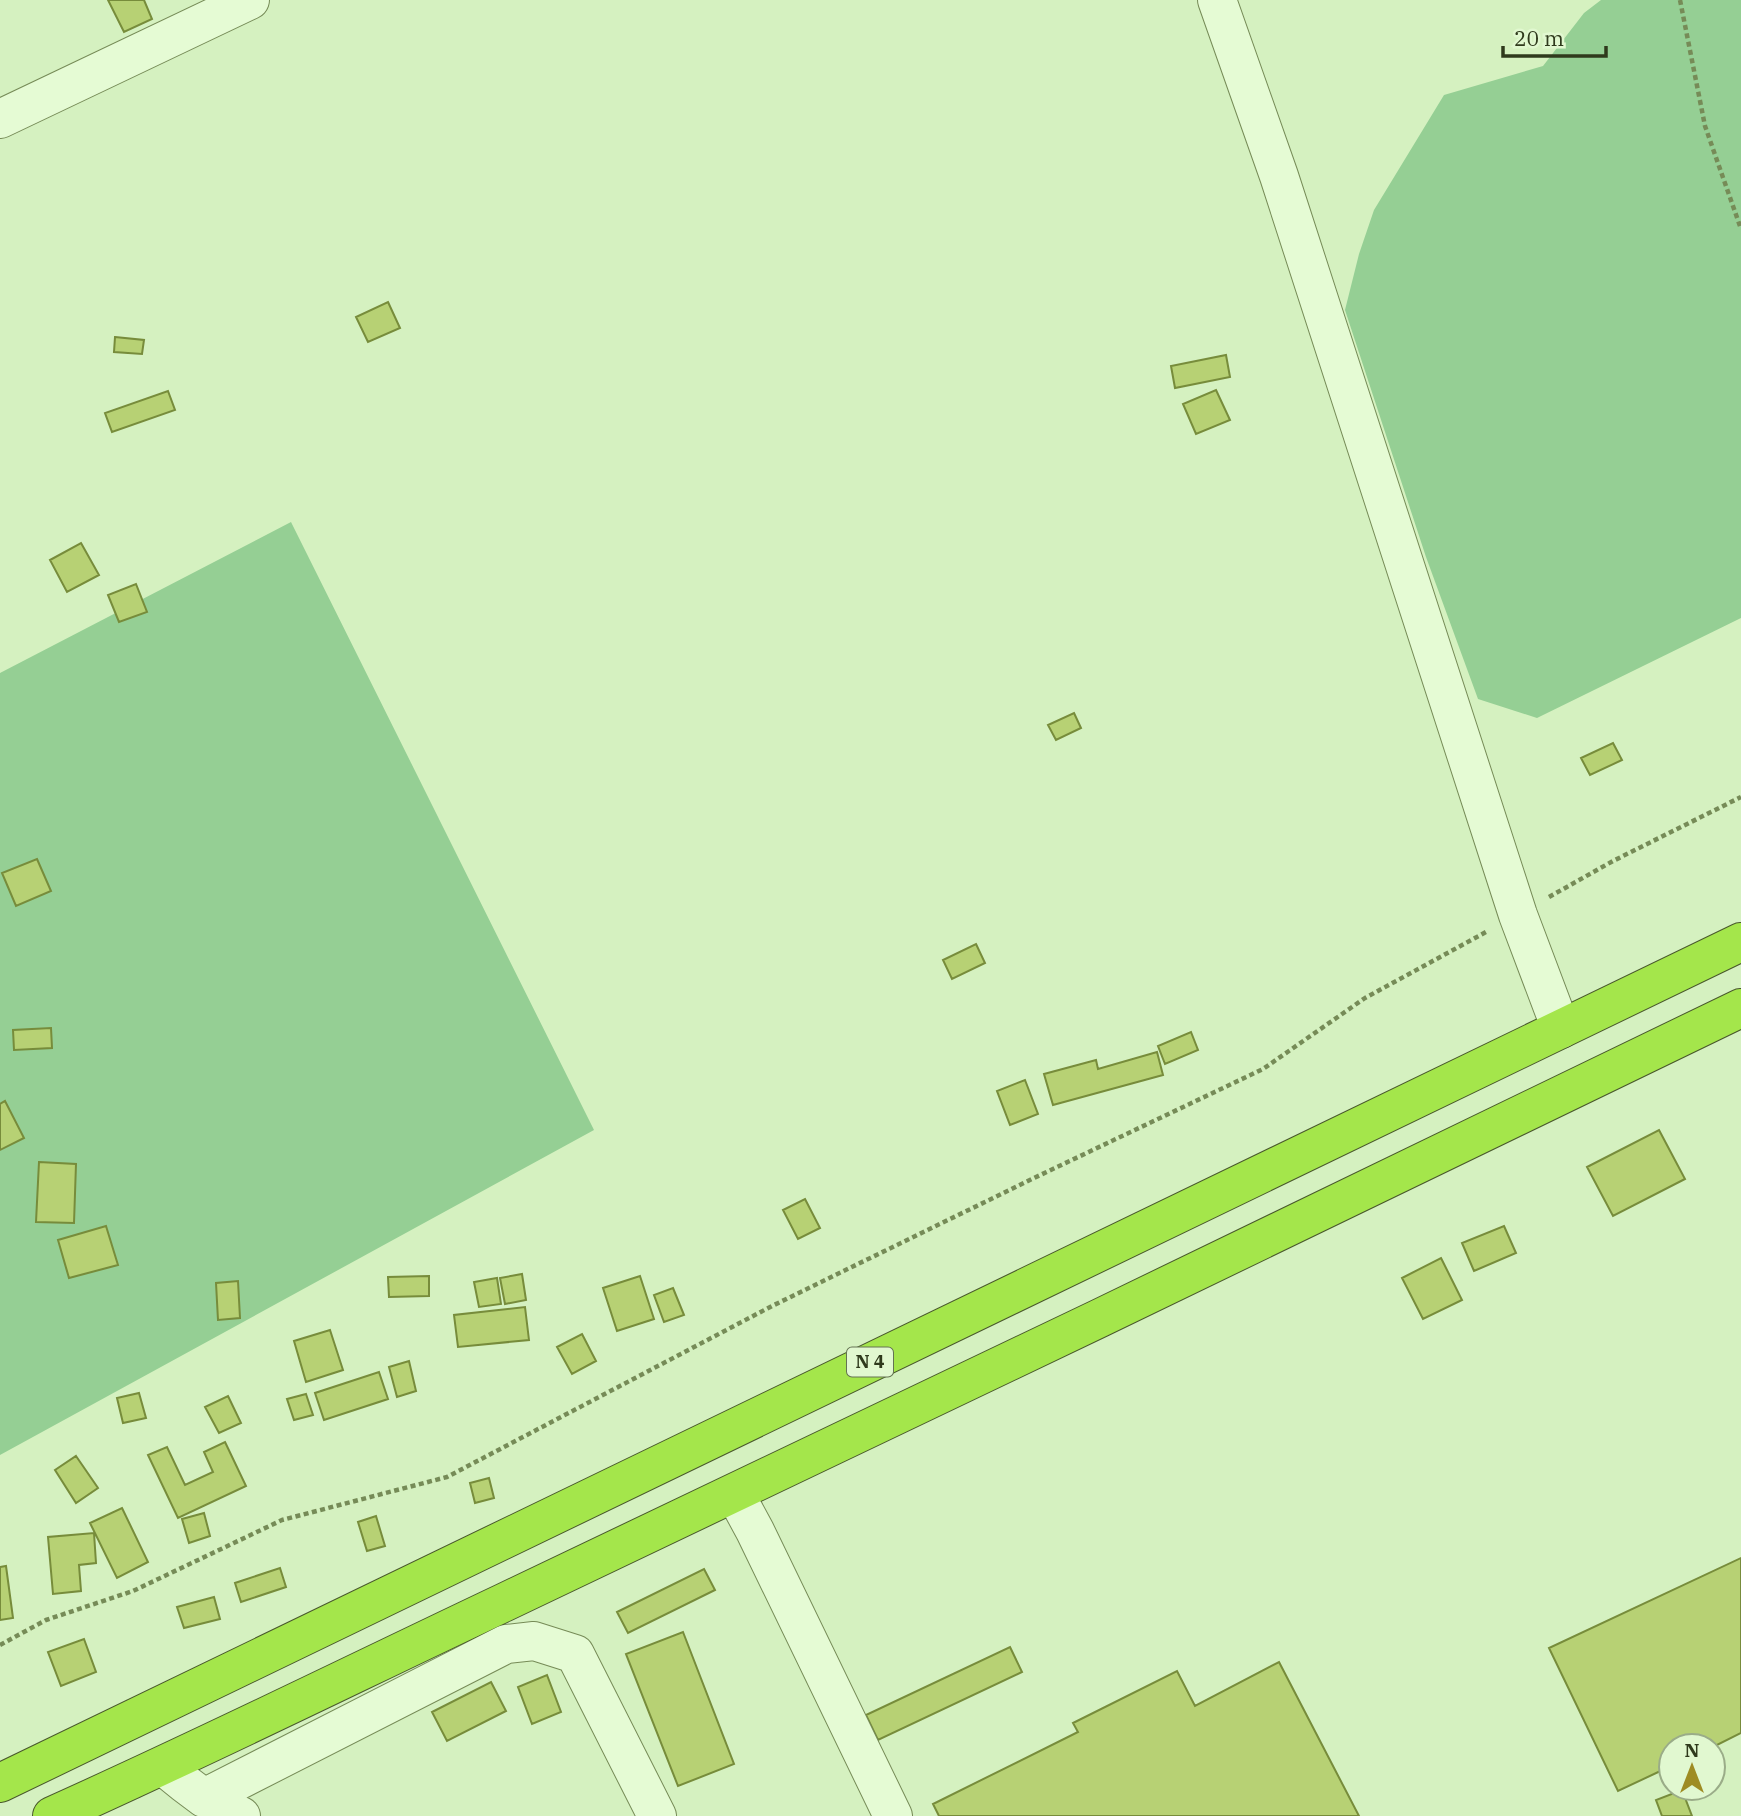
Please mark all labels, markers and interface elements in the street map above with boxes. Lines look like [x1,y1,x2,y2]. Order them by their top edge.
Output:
scale bar [1503,14,1606,58]
text: 20 m [1514,24,1564,52]
road number: N 4 [847,1348,893,1377]
north arrow [1657,1732,1727,1802]
text: N [1684,1738,1700,1762]

